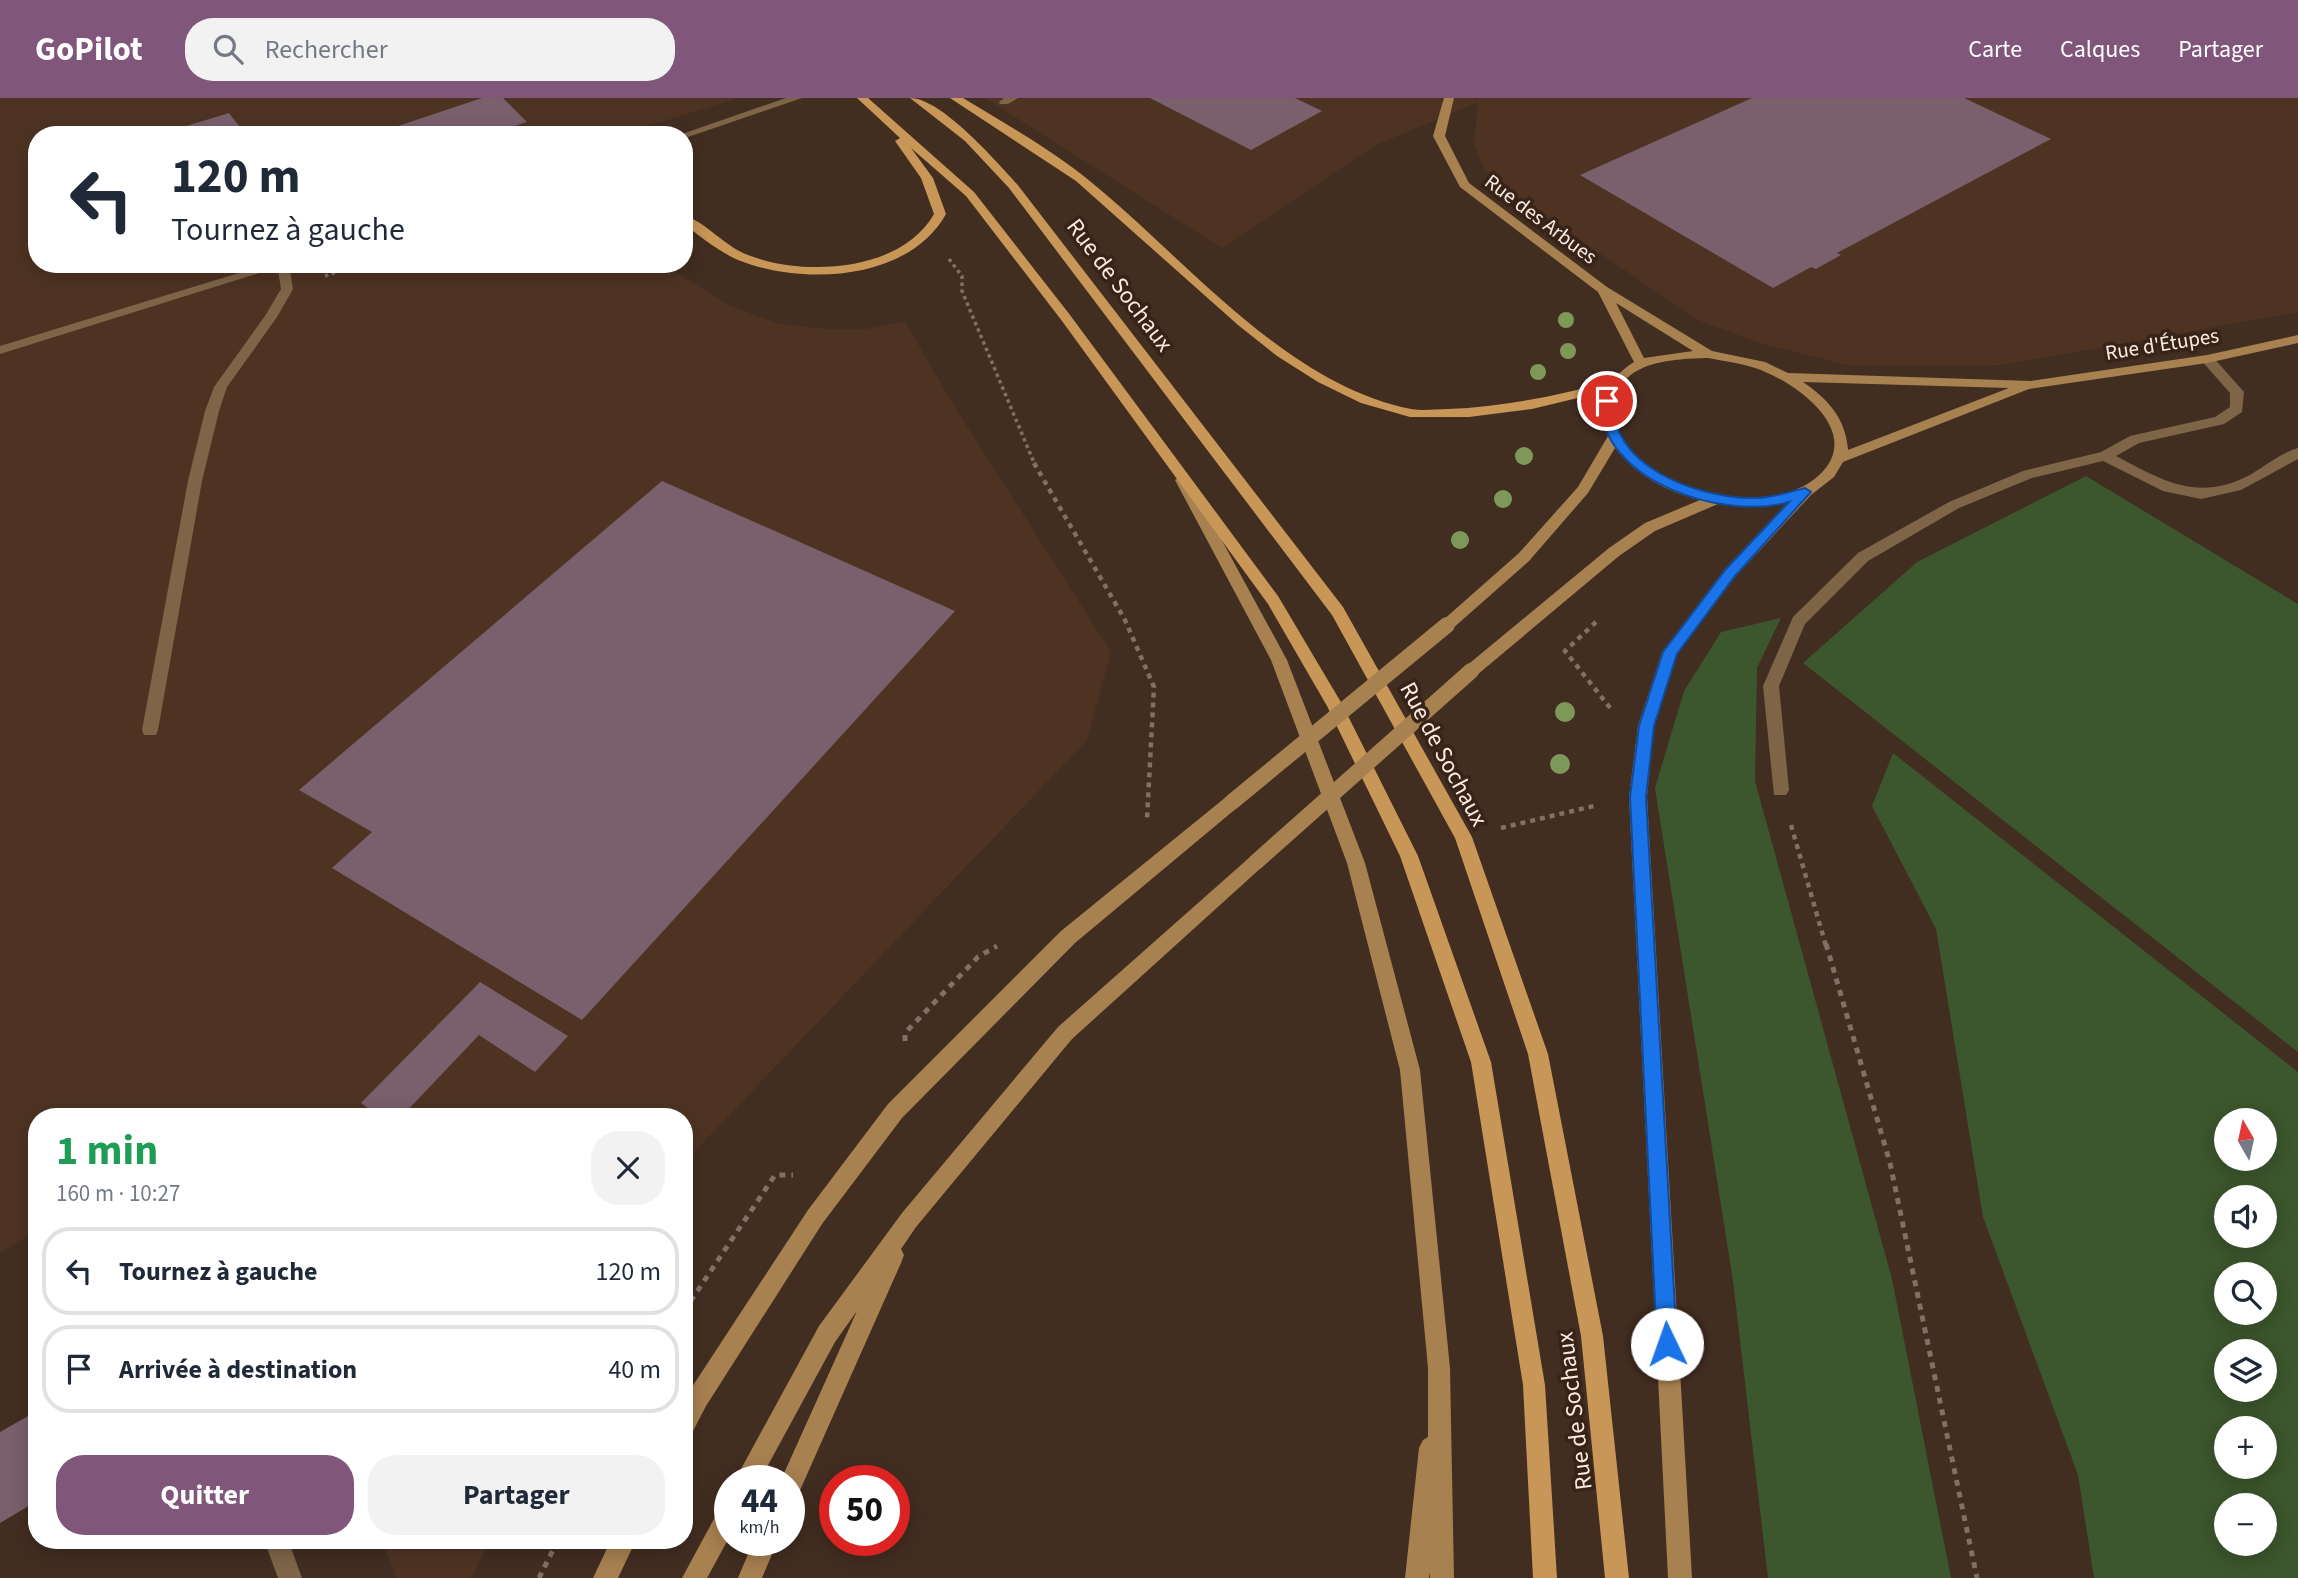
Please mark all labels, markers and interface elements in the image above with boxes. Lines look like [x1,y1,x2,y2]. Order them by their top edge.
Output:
search box [185,18,675,81]
text: GoPilot [35,26,143,73]
icon: search [209,30,247,68]
text: Rechercher [265,31,388,68]
text: Carte [1968,32,2022,67]
text: Calques [2060,32,2140,67]
text: Partager [2178,32,2263,67]
text: 120 m [171,142,300,212]
icon: left [56,154,147,245]
street label: Rue des Arbues [1478,167,1604,271]
text: Tournez à gauche [171,207,405,253]
street label: Rue de Sochaux [1058,211,1182,360]
street label: Rue d'Étupes [2103,320,2221,368]
pin [1577,371,1637,431]
icon: arrive [1588,382,1626,420]
street label: Rue de Sochaux [1391,676,1496,833]
north arrow [2214,1108,2277,1171]
map controls [2214,1108,2277,1556]
text: 1 min [56,1121,158,1181]
button: close [591,1131,665,1205]
text: 160 m · 10:27 [56,1177,180,1210]
button: sound [2214,1185,2277,1248]
icon: left [60,1252,98,1290]
text: Tournez à gauche [119,1253,318,1290]
text: 120 m [595,1253,661,1290]
button: search [2214,1262,2277,1325]
position arrow [1630,1307,1704,1381]
street label: Rue de Sochaux [1547,1330,1602,1492]
button: layers [2214,1339,2277,1402]
icon: arrive [60,1350,98,1388]
text: Arrivée à destination [119,1351,357,1388]
text: 40 m [608,1351,661,1388]
button: + [2214,1416,2277,1479]
button: Quitter [56,1455,354,1535]
button: Partager [368,1455,665,1535]
speed limit sign: 50 [819,1465,910,1556]
text: 44 [741,1476,778,1526]
button: − [2214,1493,2277,1556]
text: km/h [740,1515,779,1540]

